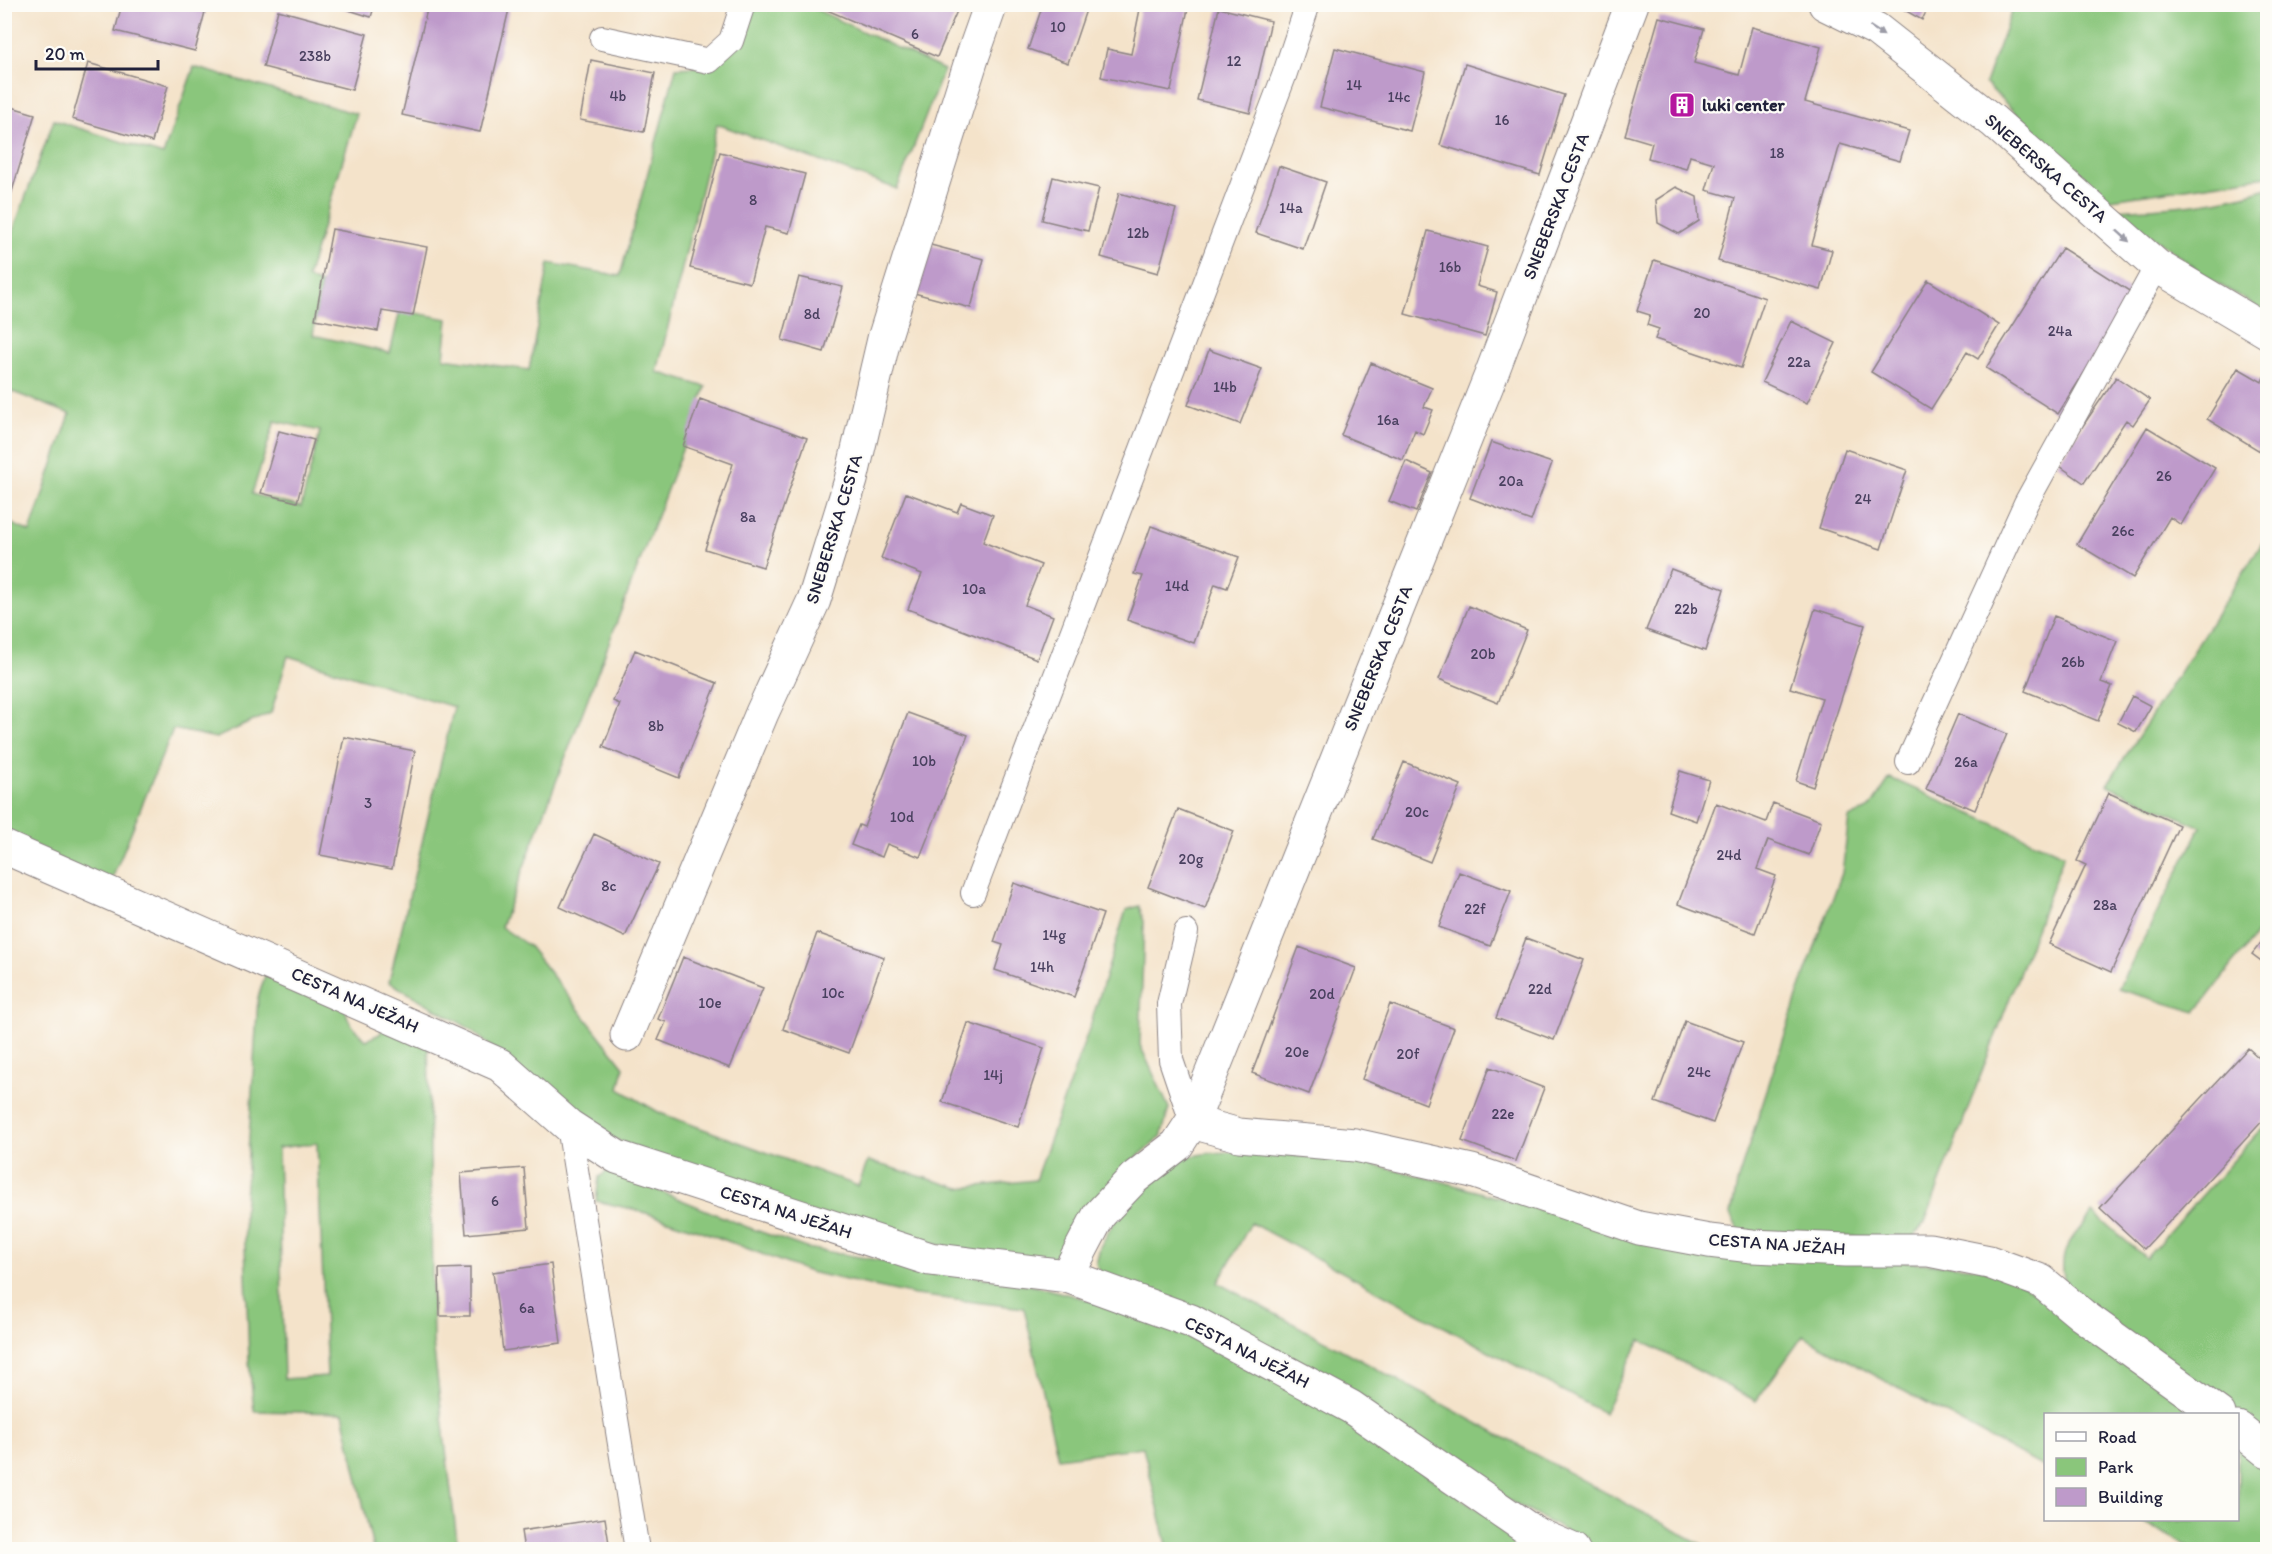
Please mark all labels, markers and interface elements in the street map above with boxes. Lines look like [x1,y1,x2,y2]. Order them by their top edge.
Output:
house number: 10 [1050,18,1066,36]
house number: 6 [911,25,919,43]
one-way arrow [1869,25,1885,36]
scale bar [36,33,158,71]
text: 20 m [45,43,85,65]
house number: 238b [299,47,331,65]
house number: 12 [1227,52,1242,70]
house number: 14 [1346,76,1362,94]
house number: 4b [610,87,627,105]
house number: 14c [1387,88,1411,106]
building icon: luki center [1667,90,1697,120]
place label: luki center [1702,94,1785,116]
street label: SNEBERSKA CESTA [1980,109,2112,228]
house number: 16 [1495,111,1510,129]
street label: SNEBERSKA CESTA [1518,129,1594,282]
house number: 18 [1769,144,1785,162]
house number: 8 [749,191,757,209]
house number: 14a [1279,199,1303,217]
house number: 12b [1127,224,1150,242]
one-way arrow [2115,229,2130,242]
house number: 16b [1439,258,1462,276]
house number: 20 [1693,304,1711,322]
house number: 8d [804,305,821,323]
house number: 24a [2048,322,2073,340]
house number: 22a [1787,353,1811,371]
house number: 14b [1213,378,1237,396]
house number: 16a [1377,411,1400,429]
street label: SNEBERSKA CESTA [801,451,867,607]
house number: 26 [2156,467,2172,485]
house number: 20a [1499,472,1524,490]
house number: 24 [1855,490,1871,508]
house number: 8a [740,508,756,526]
house number: 26c [2112,522,2134,540]
house number: 14d [1165,577,1190,595]
house number: 10a [962,580,986,598]
street label: SNEBERSKA CESTA [1339,581,1417,734]
house number: 22b [1674,600,1698,618]
house number: 20b [1471,645,1496,663]
house number: 26b [2061,653,2085,671]
house number: 8b [648,717,664,735]
house number: 10b [912,752,936,770]
house number: 26a [1954,753,1978,771]
house number: 3 [364,794,372,812]
house number: 20c [1405,803,1429,821]
house number: 10d [890,808,915,826]
house number: 24d [1716,846,1742,864]
house number: 20g [1179,850,1204,868]
house number: 8c [601,877,617,895]
house number: 28a [2093,896,2117,914]
house number: 22f [1464,900,1486,918]
house number: 14g [1042,926,1066,944]
house number: 14h [1030,958,1054,976]
street label: CESTA NA JEŽAH [288,962,422,1038]
house number: 22d [1528,980,1553,998]
house number: 10c [821,984,845,1002]
house number: 20d [1309,985,1335,1003]
house number: 10e [698,994,722,1012]
house number: 20e [1285,1043,1309,1061]
house number: 20f [1397,1045,1420,1063]
house number: 24c [1687,1063,1711,1081]
house number: 14j [983,1066,1003,1084]
house number: 22e [1492,1105,1514,1123]
street label: CESTA NA JEŽAH [717,1180,855,1244]
house number: 6 [491,1192,499,1210]
street label: CESTA NA JEŽAH [1708,1228,1846,1260]
house number: 6a [519,1299,535,1317]
street label: CESTA NA JEŽAH [1181,1311,1313,1393]
legend [2044,1413,2239,1521]
text: Road [2098,1426,2137,1448]
text: Park [2098,1456,2133,1478]
text: Building [2098,1486,2164,1508]

